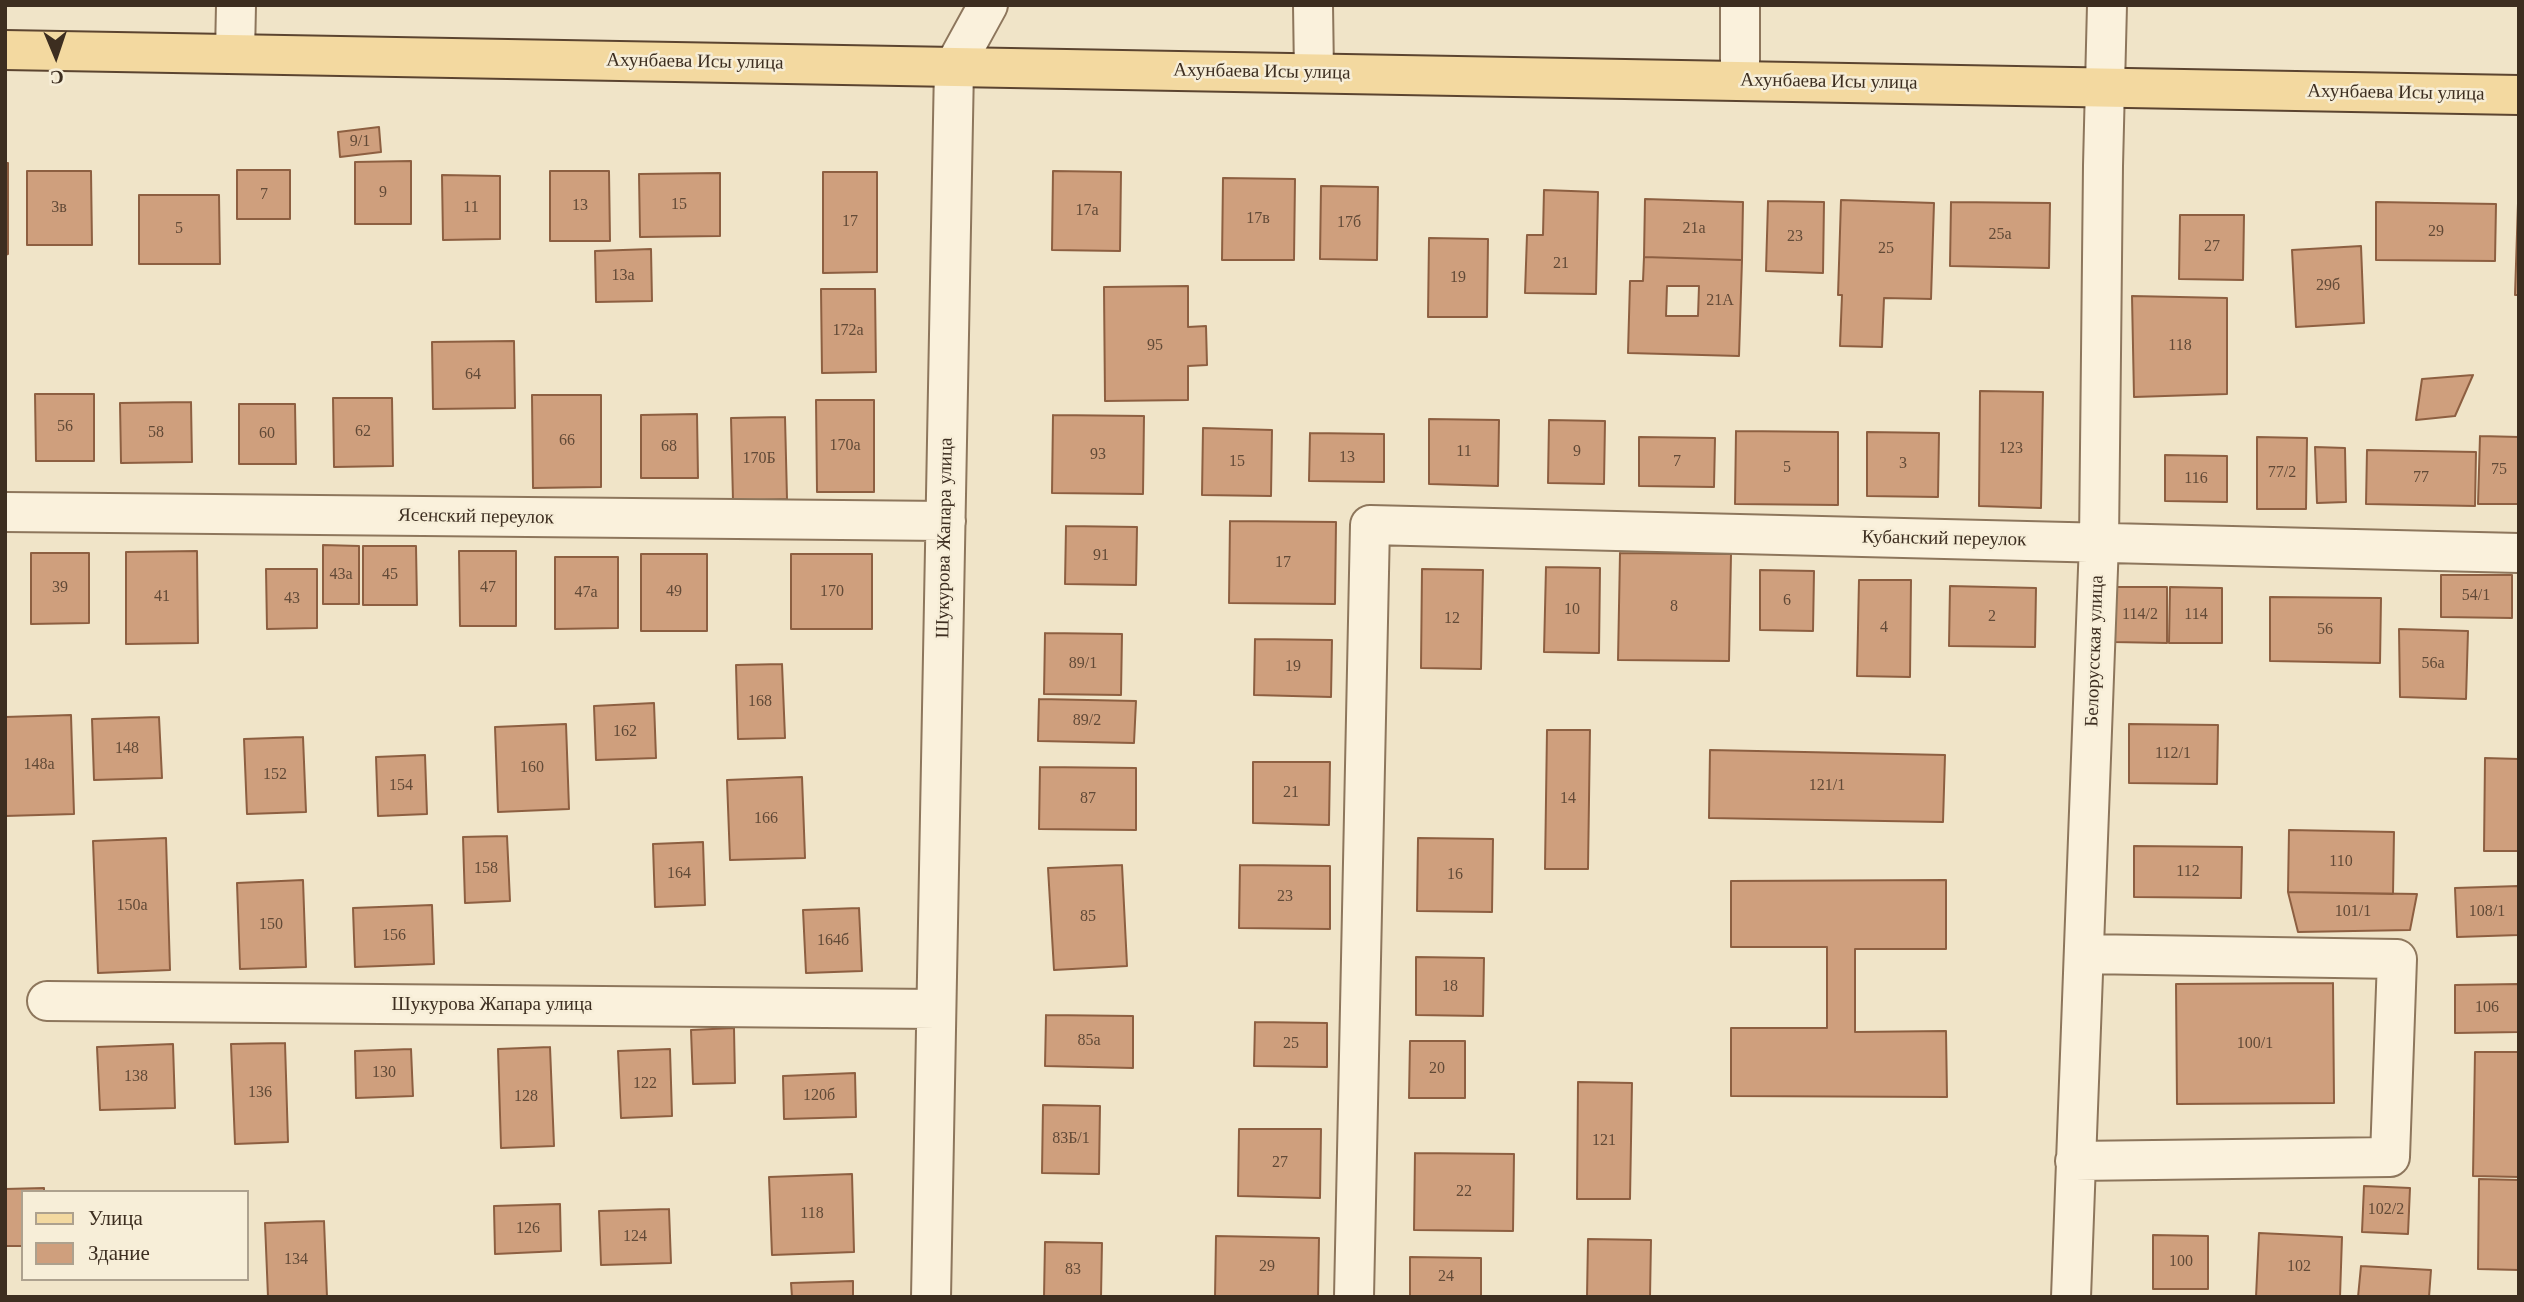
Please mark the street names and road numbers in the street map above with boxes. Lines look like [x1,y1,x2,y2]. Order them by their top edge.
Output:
street label: Ахунбаева Исы улица [606,49,784,75]
street label: Ахунбаева Исы улица [1173,59,1351,85]
street label: Ахунбаева Исы улица [1740,69,1918,95]
street label: Ахунбаева Исы улица [2307,80,2485,106]
street label: Шукурова Жапара улица [932,437,958,639]
street label: Ясенский переулок [398,504,554,530]
street label: Кубанский переулок [1862,526,2026,552]
street label: Белорусская улица [2081,575,2109,727]
street label: Шукурова Жапара улица [392,994,592,1016]

